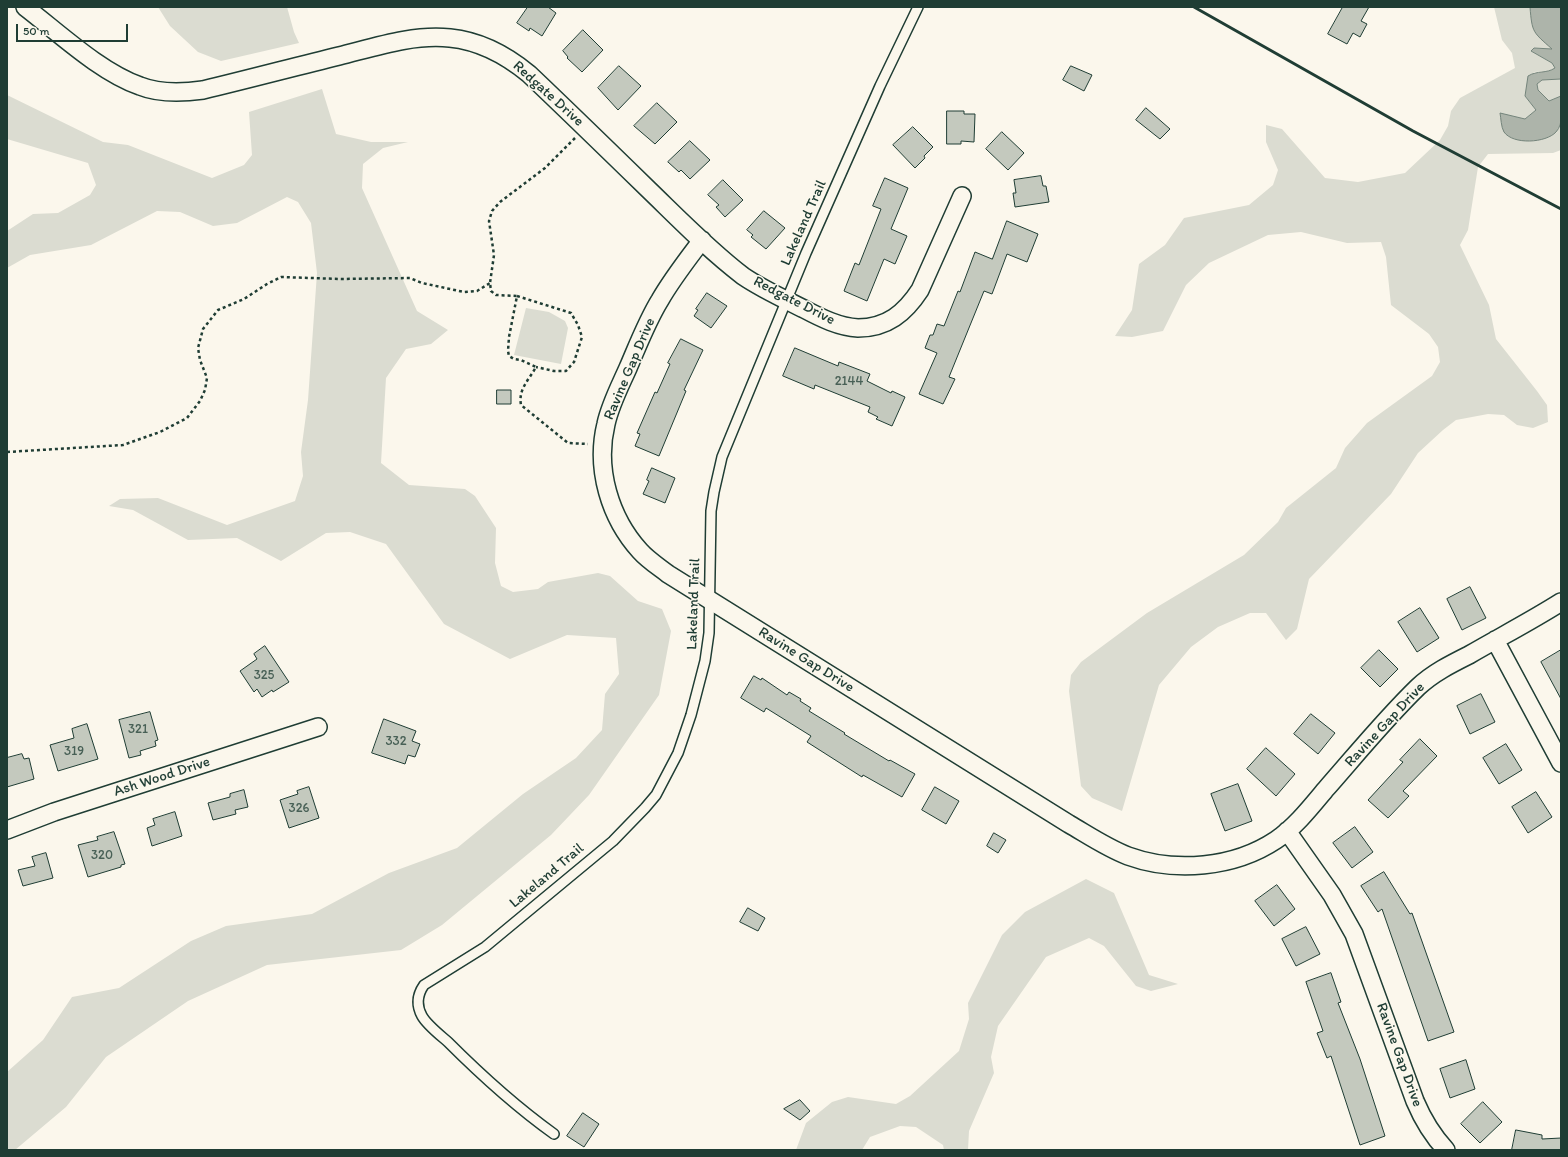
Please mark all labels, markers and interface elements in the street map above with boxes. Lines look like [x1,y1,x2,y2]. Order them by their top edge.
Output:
scale bar [18,16,130,42]
text: 50 m [23,24,49,38]
street label: Redgate Drive [509,57,587,131]
street label: Lakeland Trail [777,177,831,269]
street label: Redgate Drive [750,273,838,329]
street label: Ravine Gap Drive [600,315,660,423]
house number: 2144 [835,374,863,390]
street label: Lakeland Trail [683,558,705,650]
street label: Ravine Gap Drive [755,623,857,697]
house number: 325 [254,668,274,684]
street label: Ravine Gap Drive [1341,679,1429,771]
house number: 321 [128,722,148,738]
house number: 332 [385,734,407,750]
house number: 319 [64,744,84,760]
street label: Ash Wood Drive [111,753,213,801]
house number: 326 [289,801,309,817]
street label: Lakeland Trail [506,840,588,912]
house number: 320 [91,848,113,864]
street label: Ravine Gap Drive [1372,1000,1426,1110]

